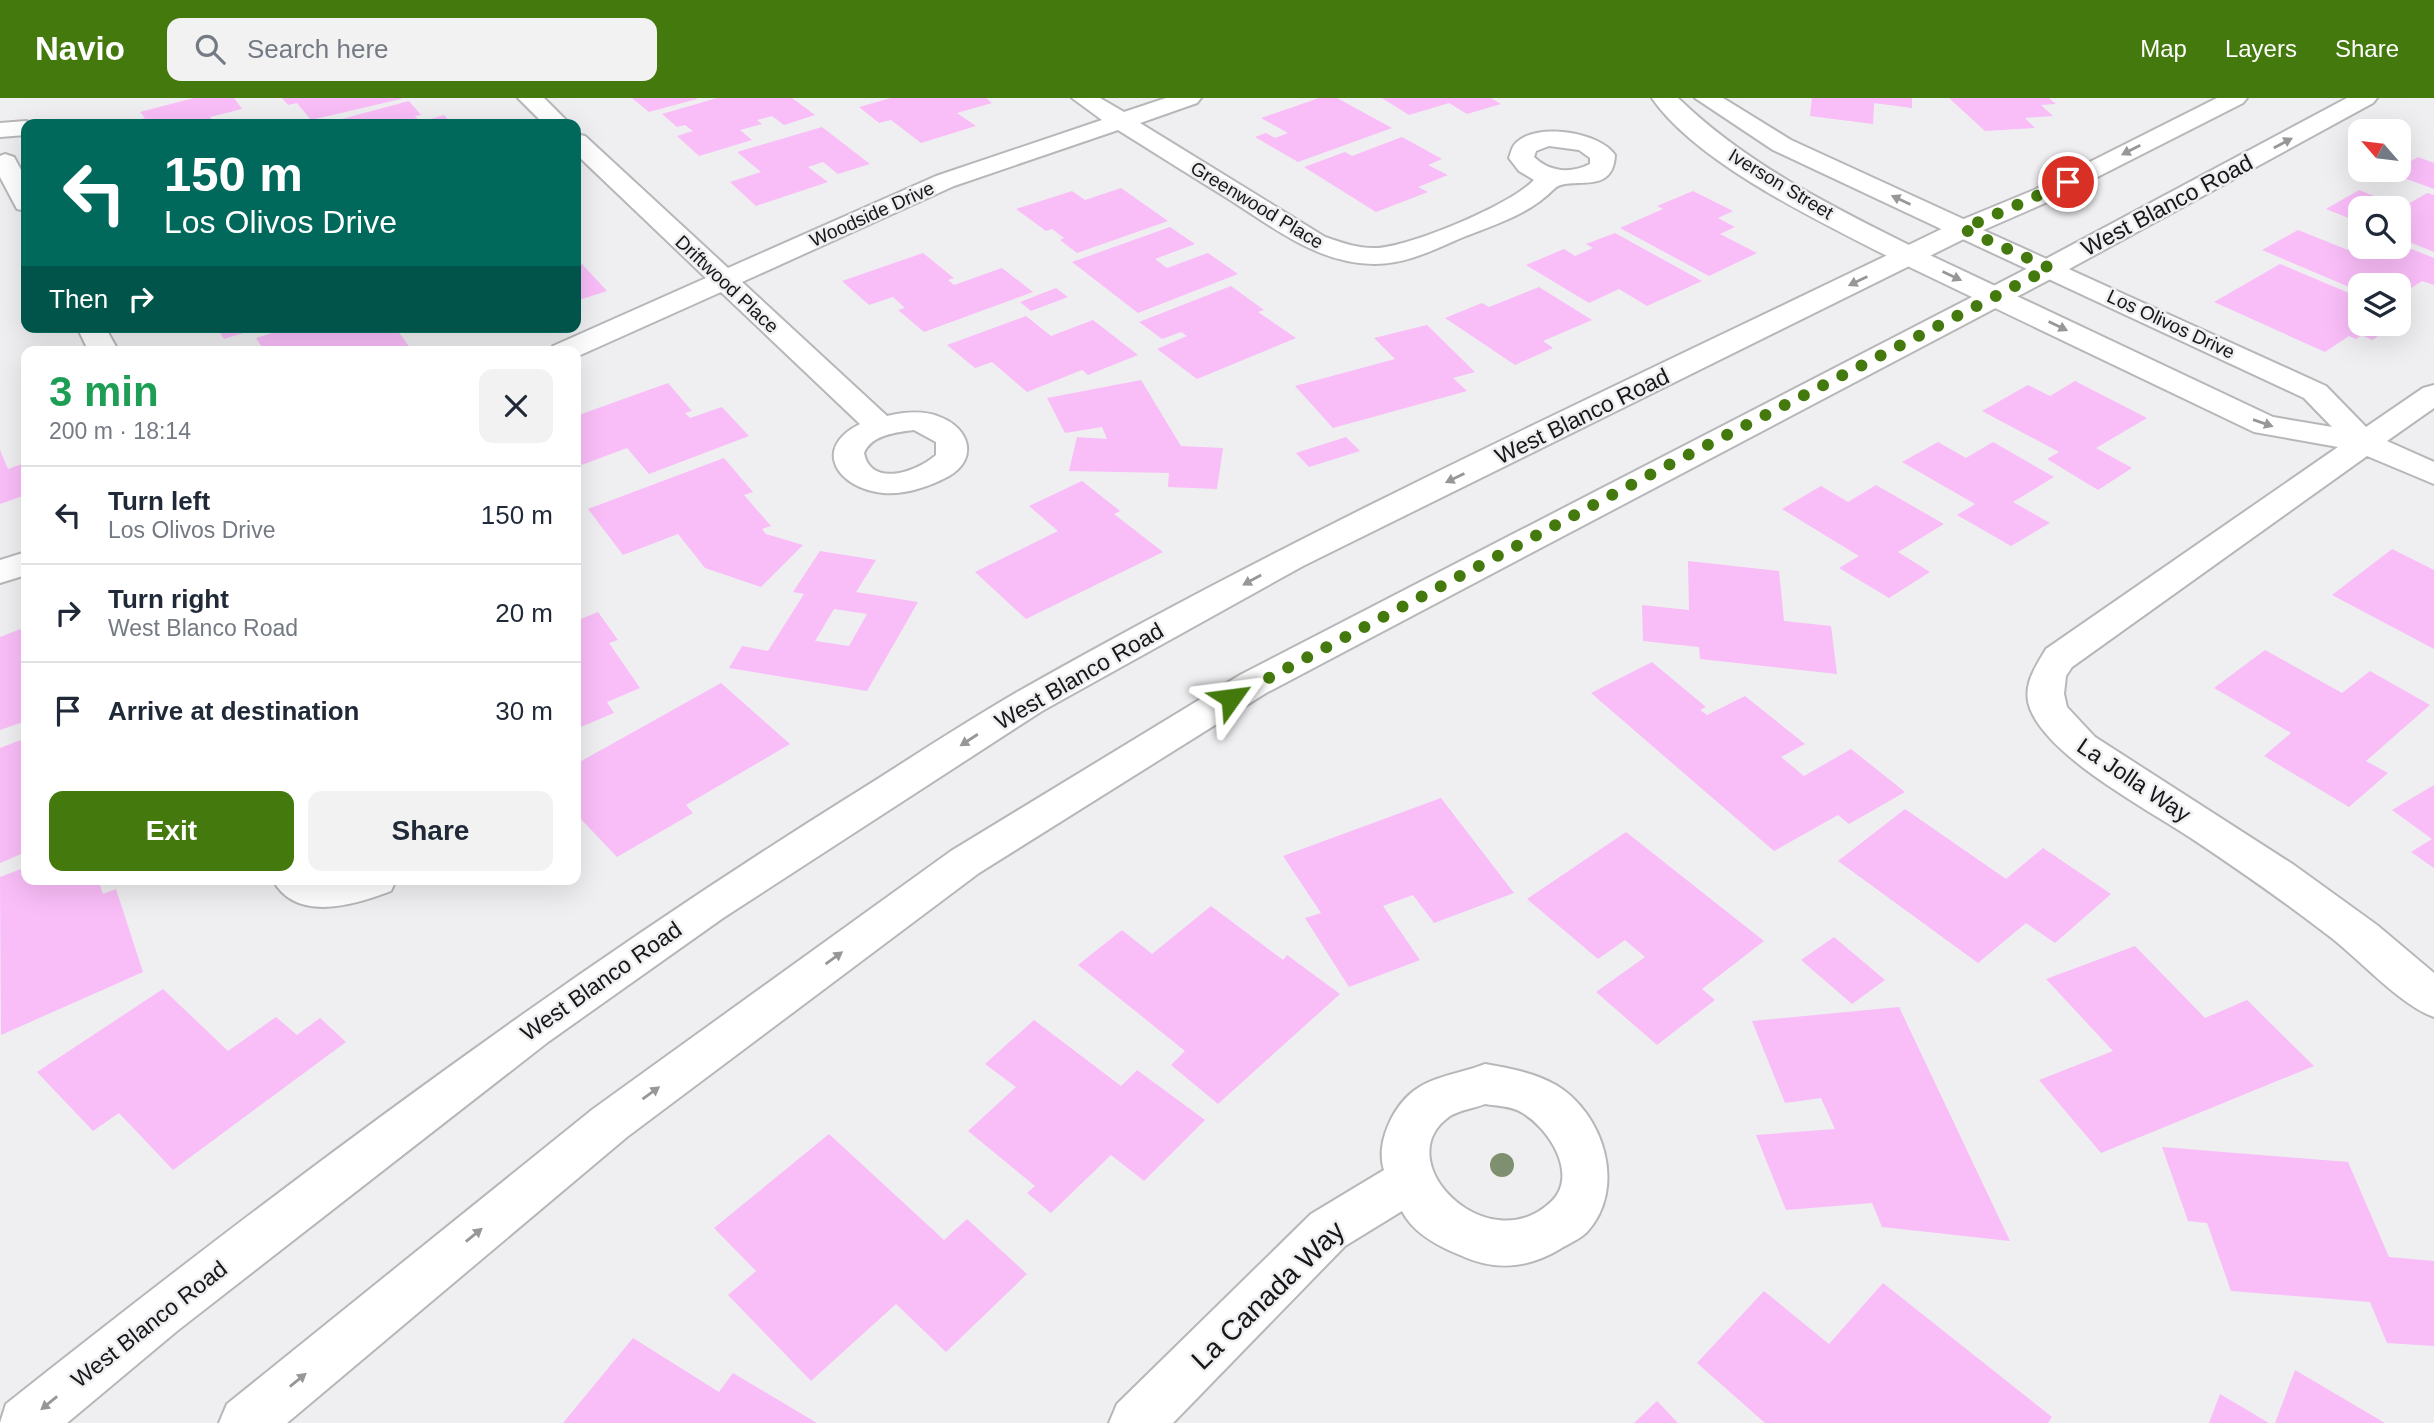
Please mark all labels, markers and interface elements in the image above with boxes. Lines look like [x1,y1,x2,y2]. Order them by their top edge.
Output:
search box [167,18,657,81]
text: Navio [35,30,125,67]
icon: search [191,30,229,68]
text: Search here [247,34,389,64]
text: Map [2140,35,2187,62]
text: Layers [2225,35,2297,62]
text: Share [2335,35,2399,62]
north arrow [2348,119,2412,182]
map controls [2348,119,2411,336]
one-way arrow [2273,137,2292,149]
street label: Iverson Street [1725,145,1838,224]
one-way arrow [2121,145,2141,156]
icon: left [49,147,140,238]
text: 150 m [164,147,303,201]
street label: West Blanco Road [2077,149,2257,261]
pin [2038,152,2098,212]
street label: Greenwood Place [1187,157,1327,253]
icon: arrive [2049,163,2087,201]
street label: Woodside Drive [807,177,937,251]
one-way arrow [1891,194,1911,206]
button: search [2348,196,2411,259]
text: Los Olivos Drive [164,204,397,240]
street label: Driftwood Place [671,231,783,337]
one-way arrow [1942,271,1963,282]
button: layers [2348,273,2411,336]
one-way arrow [1848,275,1868,286]
icon: right [122,280,160,318]
text: Then [49,284,108,314]
street label: Los Olivos Drive [2104,285,2238,363]
one-way arrow [2048,321,2068,332]
street label: West Blanco Road [1491,363,1673,469]
text: 3 min [49,368,159,415]
button: close [479,369,553,443]
text: 200 m · 18:14 [49,418,191,444]
one-way arrow [2253,418,2274,429]
one-way arrow [1445,472,1465,483]
text: Turn left [108,486,210,516]
icon: left [49,496,87,534]
text: 150 m [481,500,553,530]
text: Los Olivos Drive [108,517,275,543]
one-way arrow [1242,574,1262,585]
text: Turn right [108,584,229,614]
icon: right [49,594,87,632]
text: 20 m [495,598,553,628]
text: West Blanco Road [108,615,298,641]
street label: West Blanco Road [990,617,1168,735]
position arrow [1194,661,1268,735]
icon: arrive [49,692,87,730]
text: Arrive at destination [108,696,359,726]
text: 30 m [495,696,553,726]
one-way arrow [960,733,978,747]
street label: La Jolla Way [2073,733,2196,828]
button: Exit [49,791,294,871]
button: Share [308,791,553,871]
street label: West Blanco Road [516,916,686,1046]
one-way arrow [825,951,844,965]
one-way arrow [642,1086,660,1100]
street label: La Canada Way [1185,1214,1351,1376]
one-way arrow [465,1228,482,1243]
street label: West Blanco Road [66,1255,232,1393]
one-way arrow [289,1372,307,1387]
one-way arrow [41,1395,58,1410]

